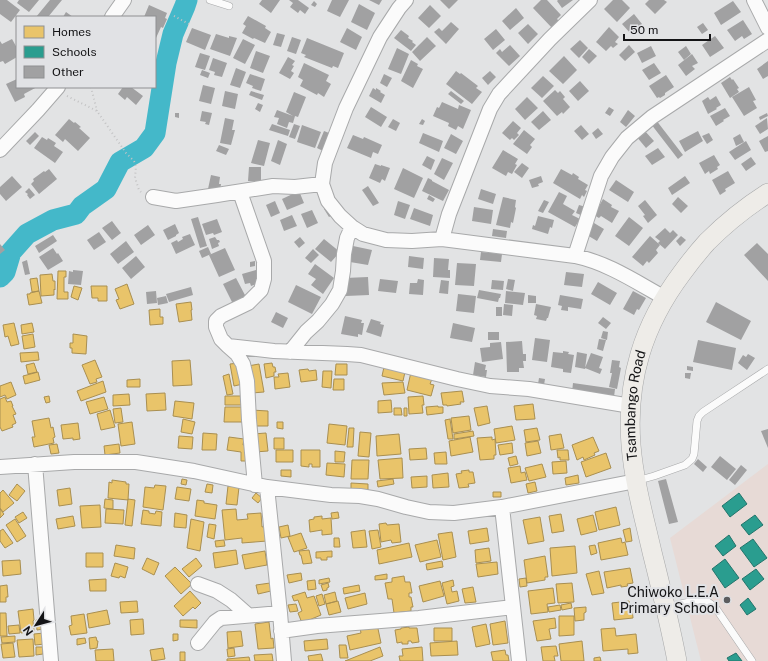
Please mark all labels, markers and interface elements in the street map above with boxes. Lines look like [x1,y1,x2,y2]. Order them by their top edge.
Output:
legend [16,16,156,88]
scale bar [624,16,710,42]
text: 50 m [630,23,658,37]
text: Homes [52,25,91,39]
text: Schools [52,45,97,59]
text: Other [52,65,84,79]
street label: Tsambango Road [622,348,649,462]
place label: Chiwoko L.E.A Primary School [620,584,719,616]
marker: Chiwoko L.E.A Primary School [722,595,732,605]
north arrow [16,605,56,645]
text: N [21,624,35,638]

